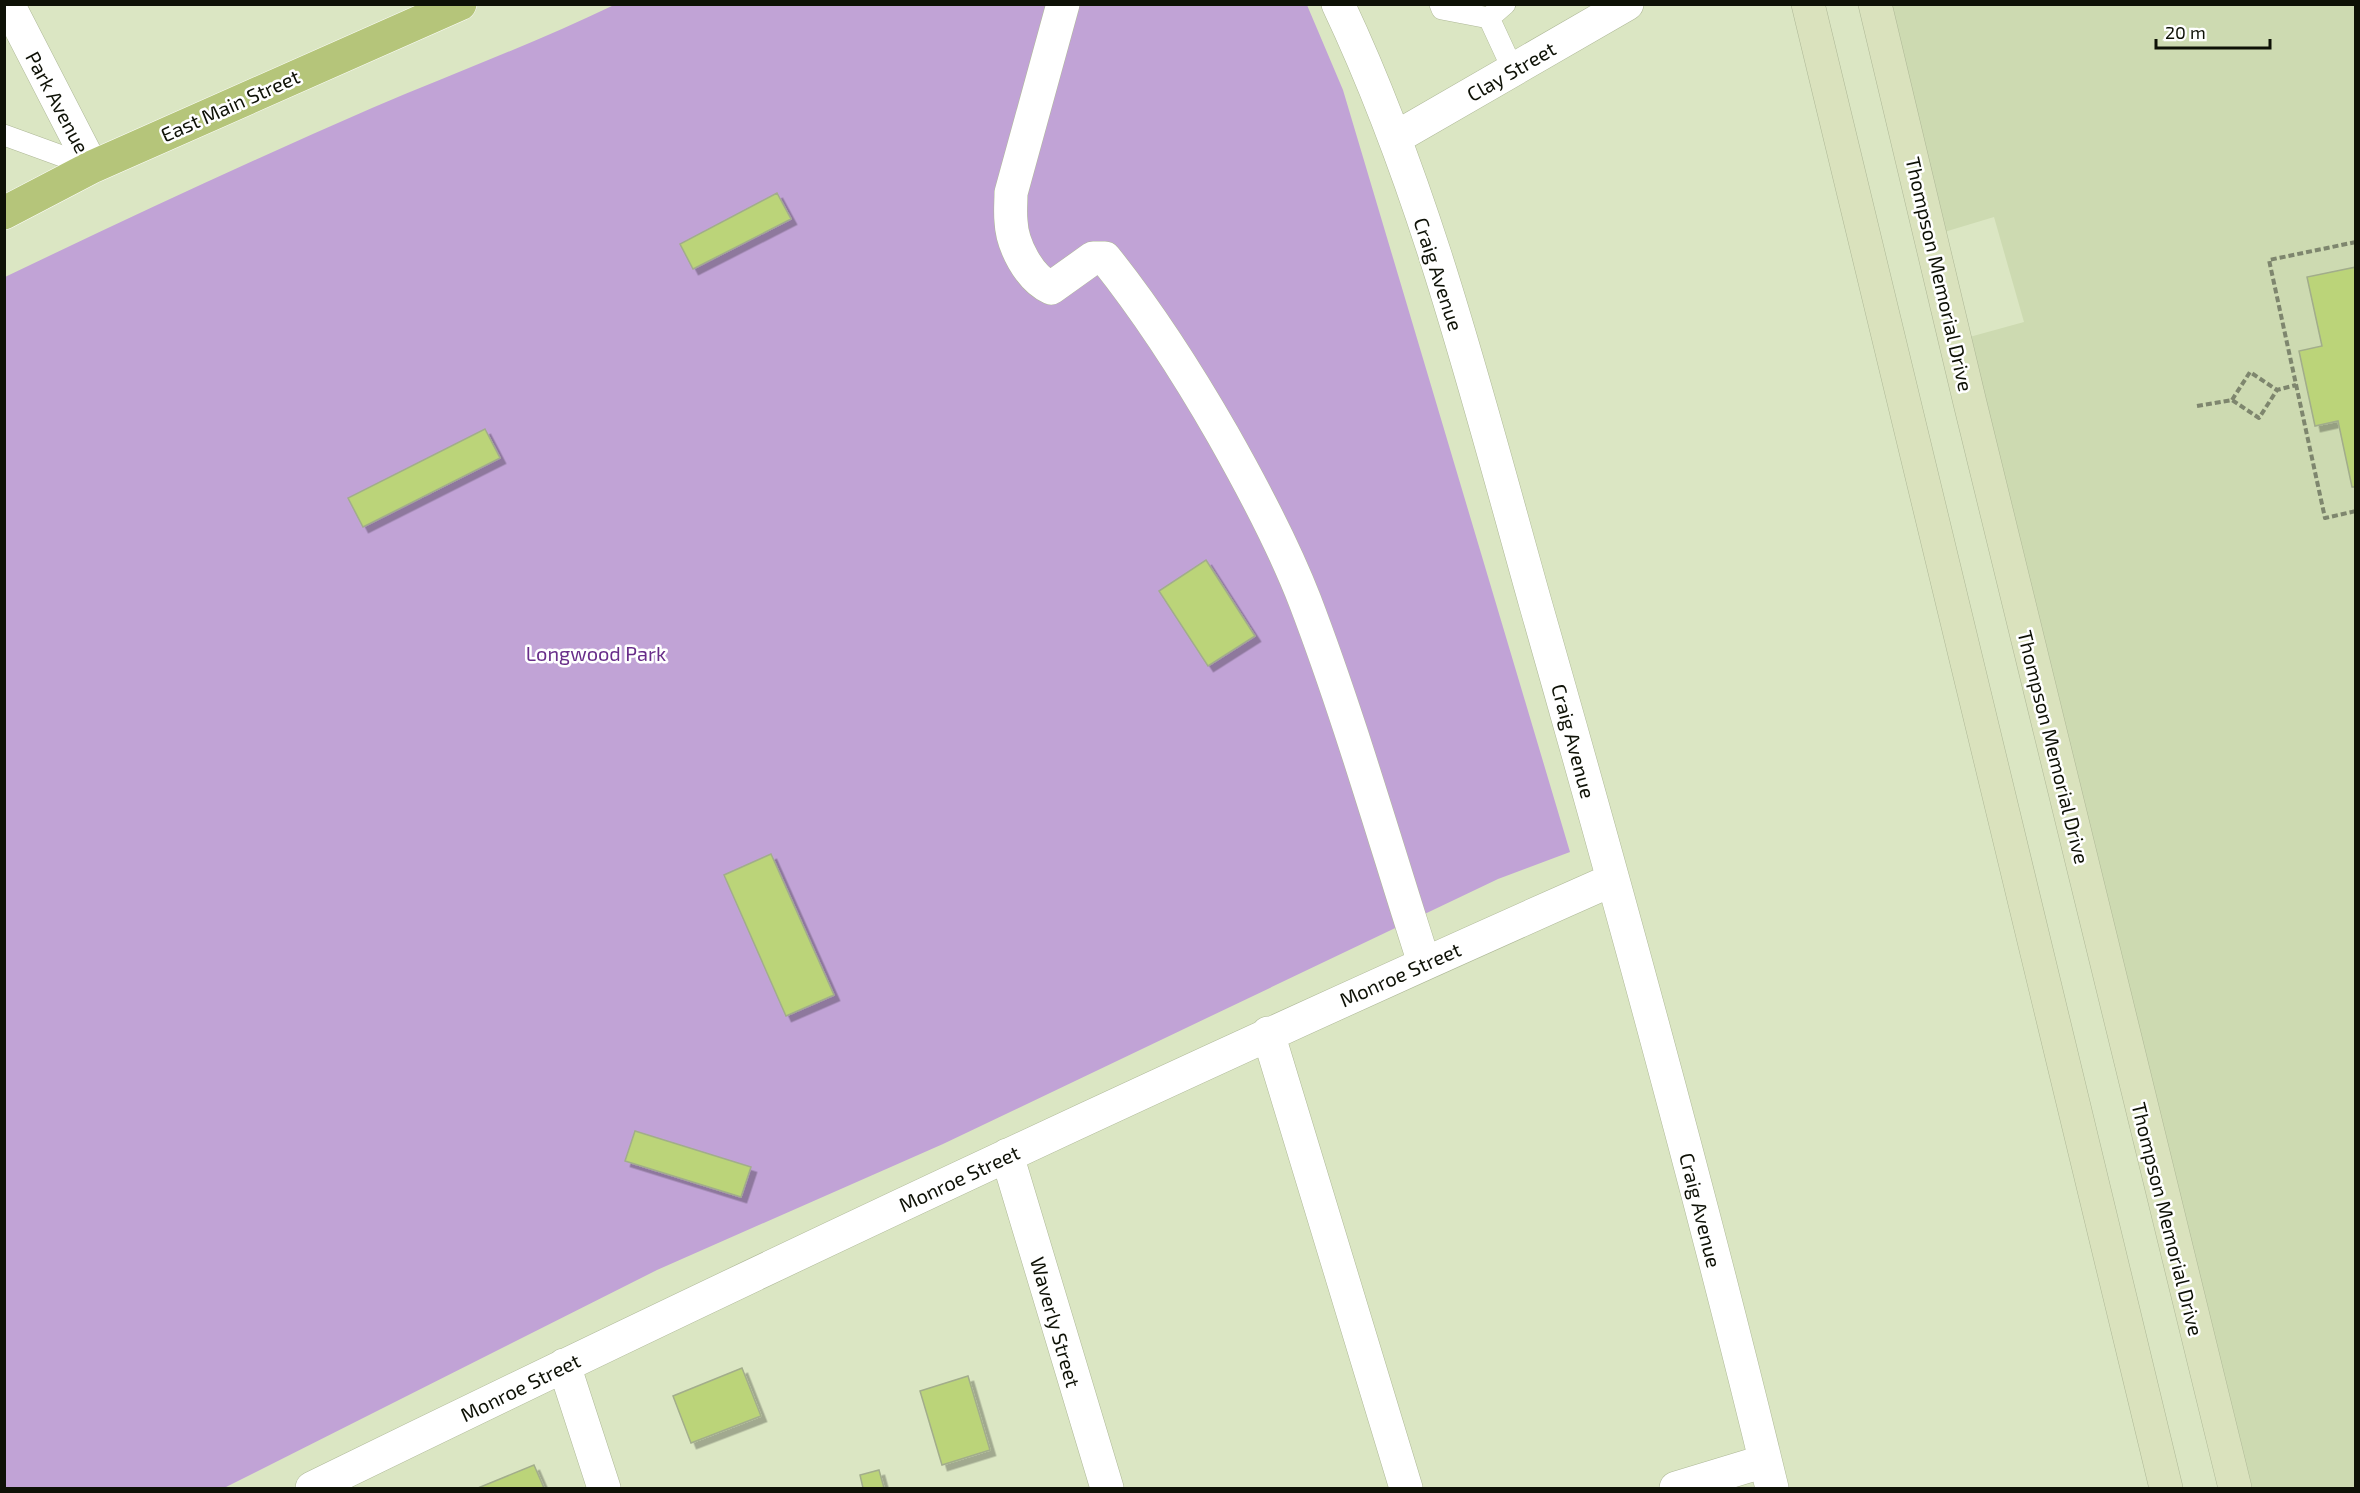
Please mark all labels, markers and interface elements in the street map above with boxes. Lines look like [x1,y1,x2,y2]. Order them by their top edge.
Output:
scale bar [2156,12,2270,50]
text: 20 m [2165,21,2206,43]
street label: Clay Street [1462,36,1560,106]
street label: Park Avenue [21,47,95,157]
street label: East Main Street [157,63,304,146]
street label: Thompson Memorial Drive [1901,154,1979,394]
street label: Craig Avenue [1409,214,1469,334]
street label: Thompson Memorial Drive [2013,628,2095,866]
park label: Longwood Park [526,641,666,665]
street label: Craig Avenue [1547,681,1601,801]
street label: Monroe Street [1336,936,1465,1011]
street label: Thompson Memorial Drive [2127,1100,2209,1338]
street label: Monroe Street [895,1139,1024,1216]
street label: Craig Avenue [1675,1150,1727,1270]
street label: Waverly Street [1026,1254,1086,1390]
street label: Monroe Street [456,1347,584,1426]

